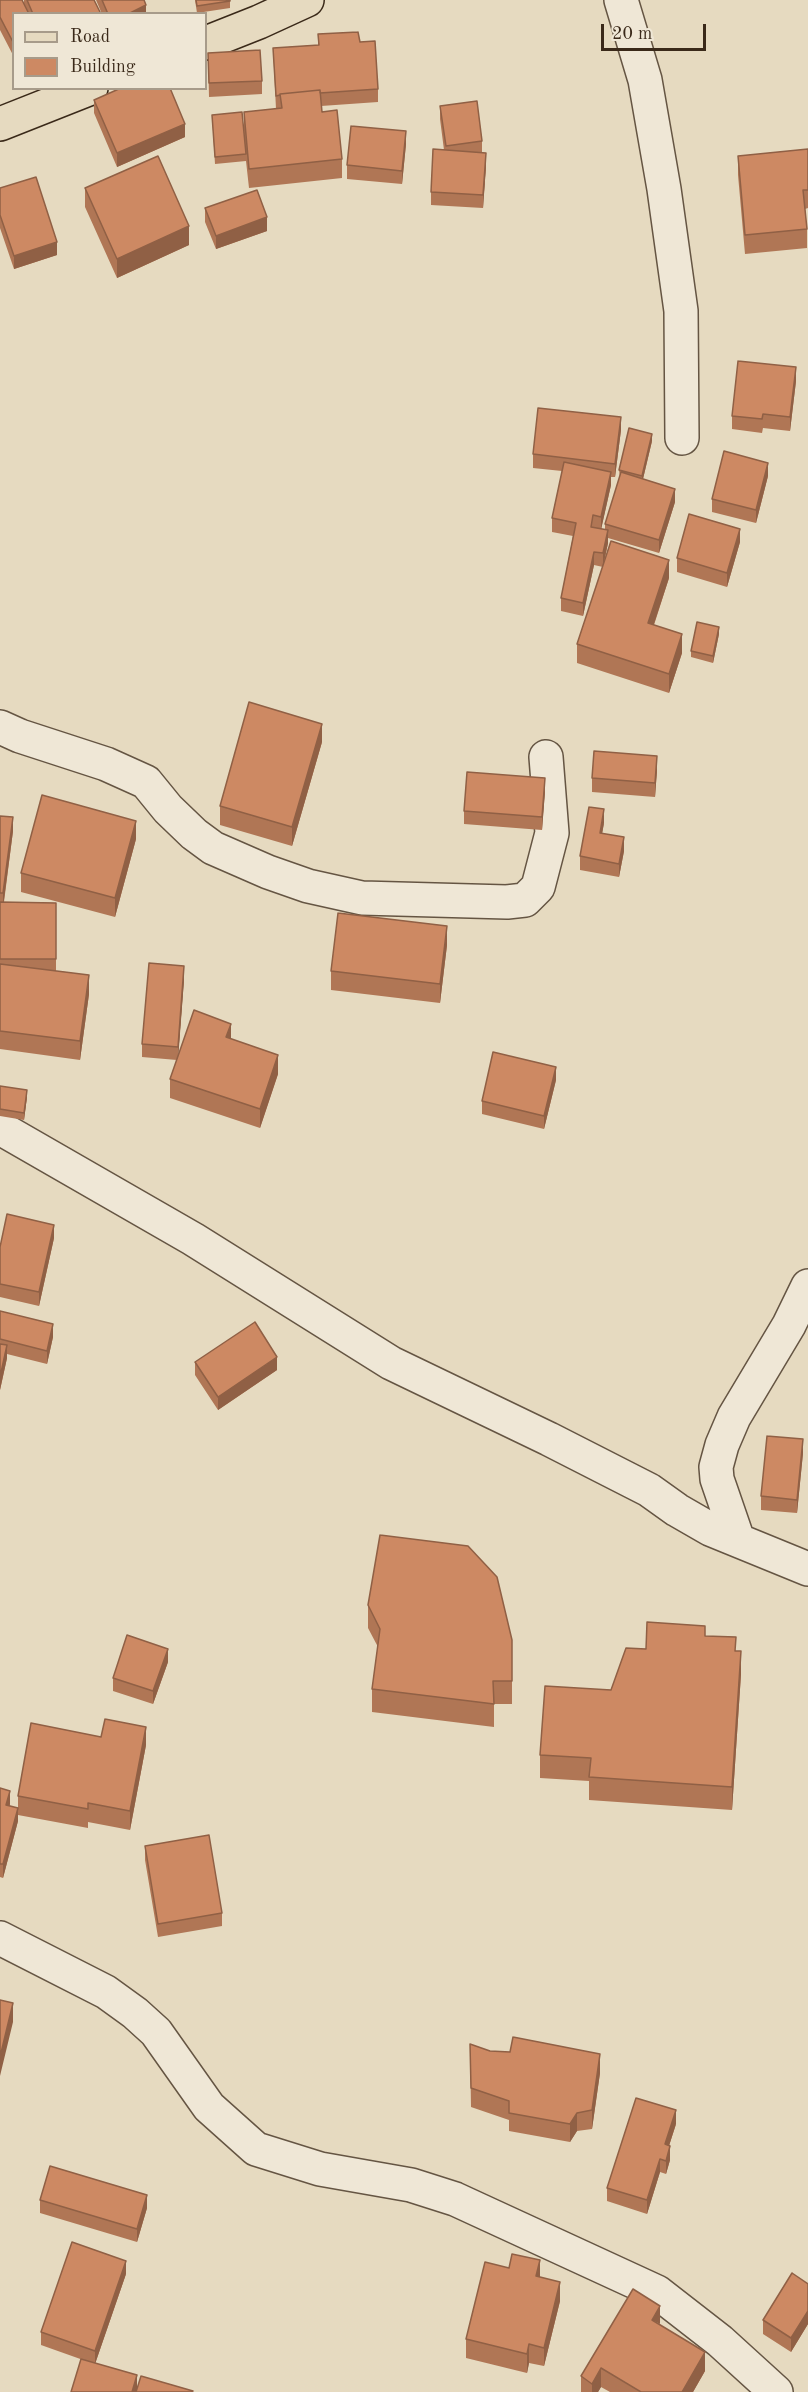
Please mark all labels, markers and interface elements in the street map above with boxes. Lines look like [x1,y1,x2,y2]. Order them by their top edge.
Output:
legend [12,12,207,90]
scale bar [604,12,709,50]
text: 20 m [612,25,652,43]
text: Road [70,28,110,46]
text: Building [70,58,135,76]

